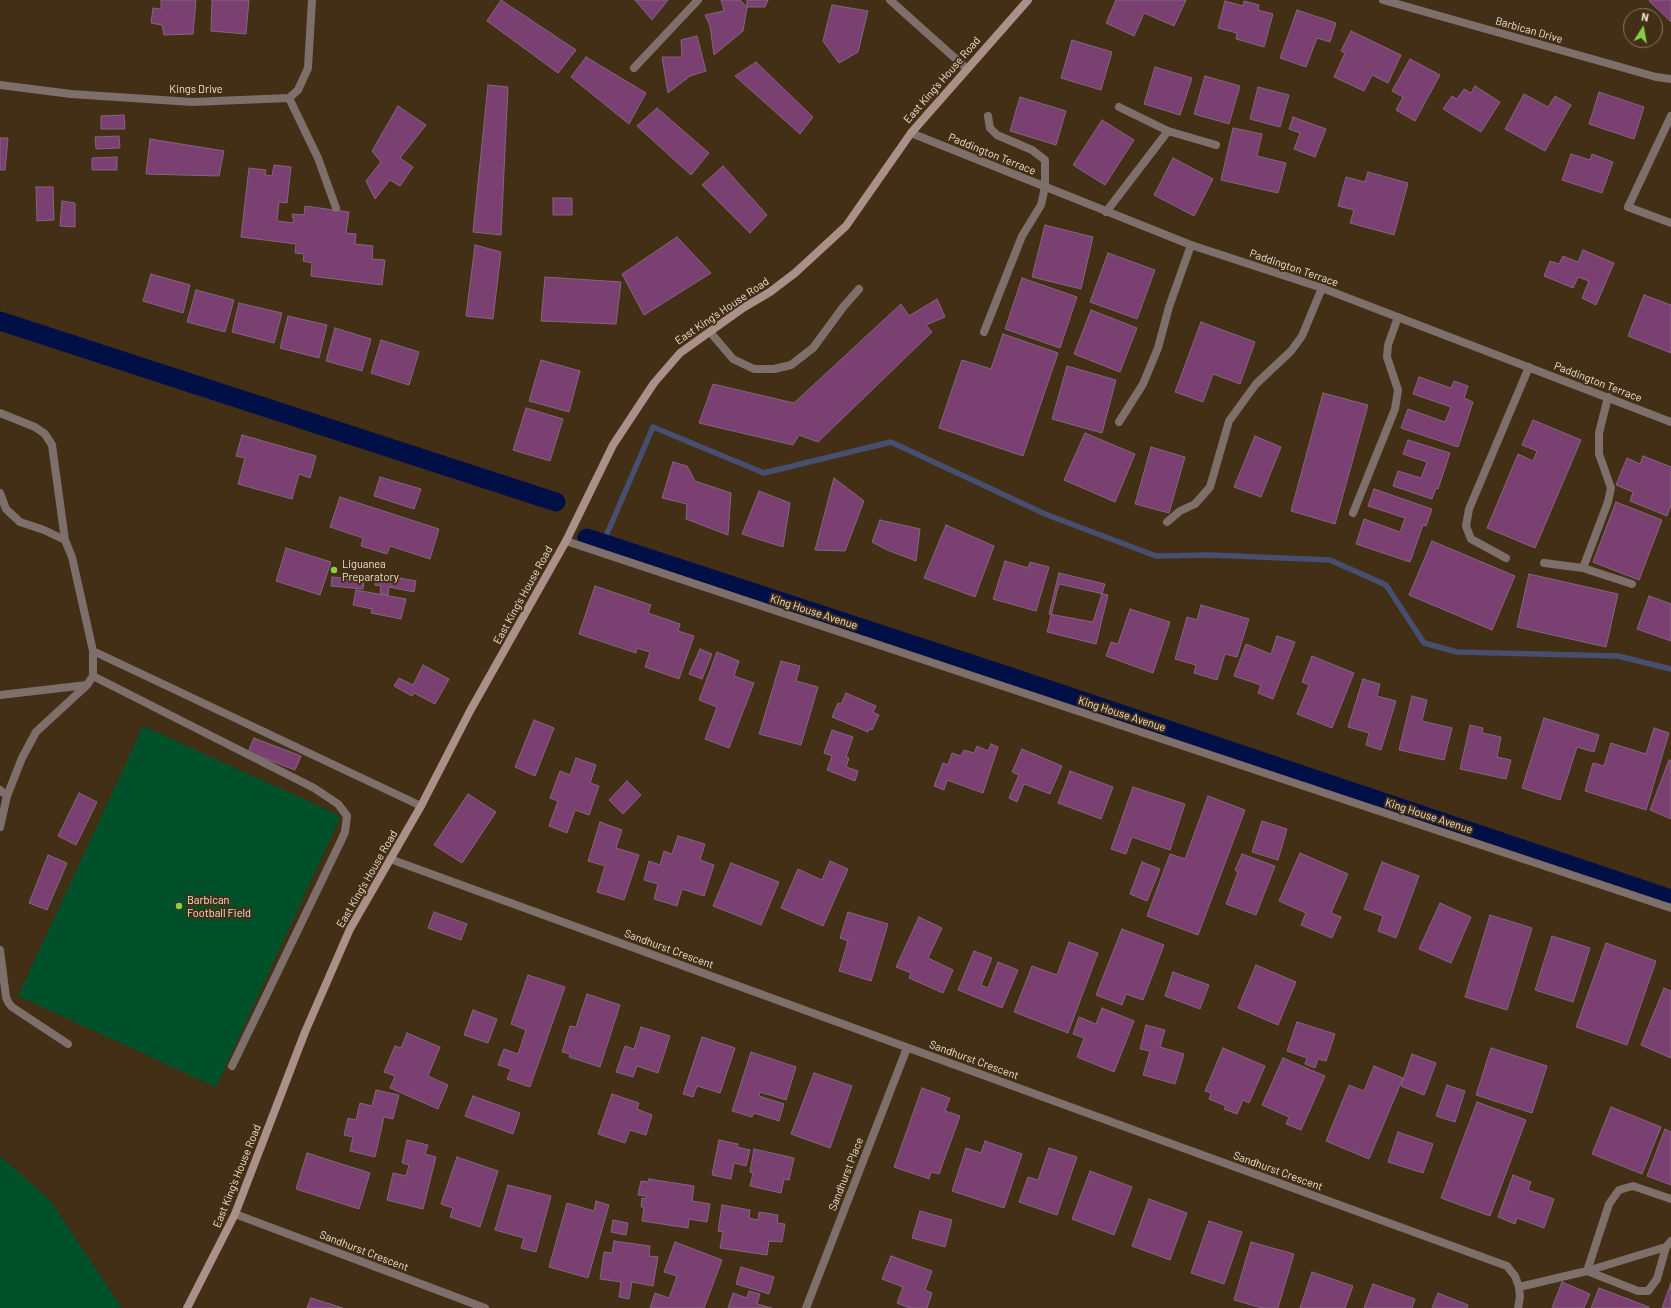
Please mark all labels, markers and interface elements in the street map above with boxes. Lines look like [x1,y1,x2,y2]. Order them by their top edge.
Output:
north arrow [1623,8,1663,48]
text: N [1640,10,1650,24]
street label: Barbican Drive [1494,14,1564,46]
street label: East King's House Road [901,34,983,126]
street label: Kings Drive [169,82,223,96]
street label: Paddington Terrace [946,130,1038,178]
street label: Paddington Terrace [1248,247,1340,289]
street label: East King's House Road [673,275,771,347]
street label: Paddington Terrace [1552,359,1644,405]
street label: East King's House Road [490,544,556,646]
place label: Liguanea Preparatory [342,557,399,583]
marker: Liguanea Preparatory [329,565,339,575]
street label: King House Avenue [769,592,859,632]
street label: King House Avenue [1077,694,1167,734]
street label: King House Avenue [1384,796,1474,836]
street label: East King's House Road [334,828,400,930]
place label: Barbican Football Field [187,893,251,919]
marker: Barbican Football Field [174,901,184,911]
street label: Sandhurst Crescent [622,927,716,971]
street label: Sandhurst Crescent [927,1038,1021,1082]
street label: East King's House Road [210,1122,264,1230]
street label: Sandhurst Place [826,1136,866,1212]
street label: Sandhurst Crescent [1231,1149,1325,1193]
street label: Sandhurst Crescent [318,1228,410,1274]

